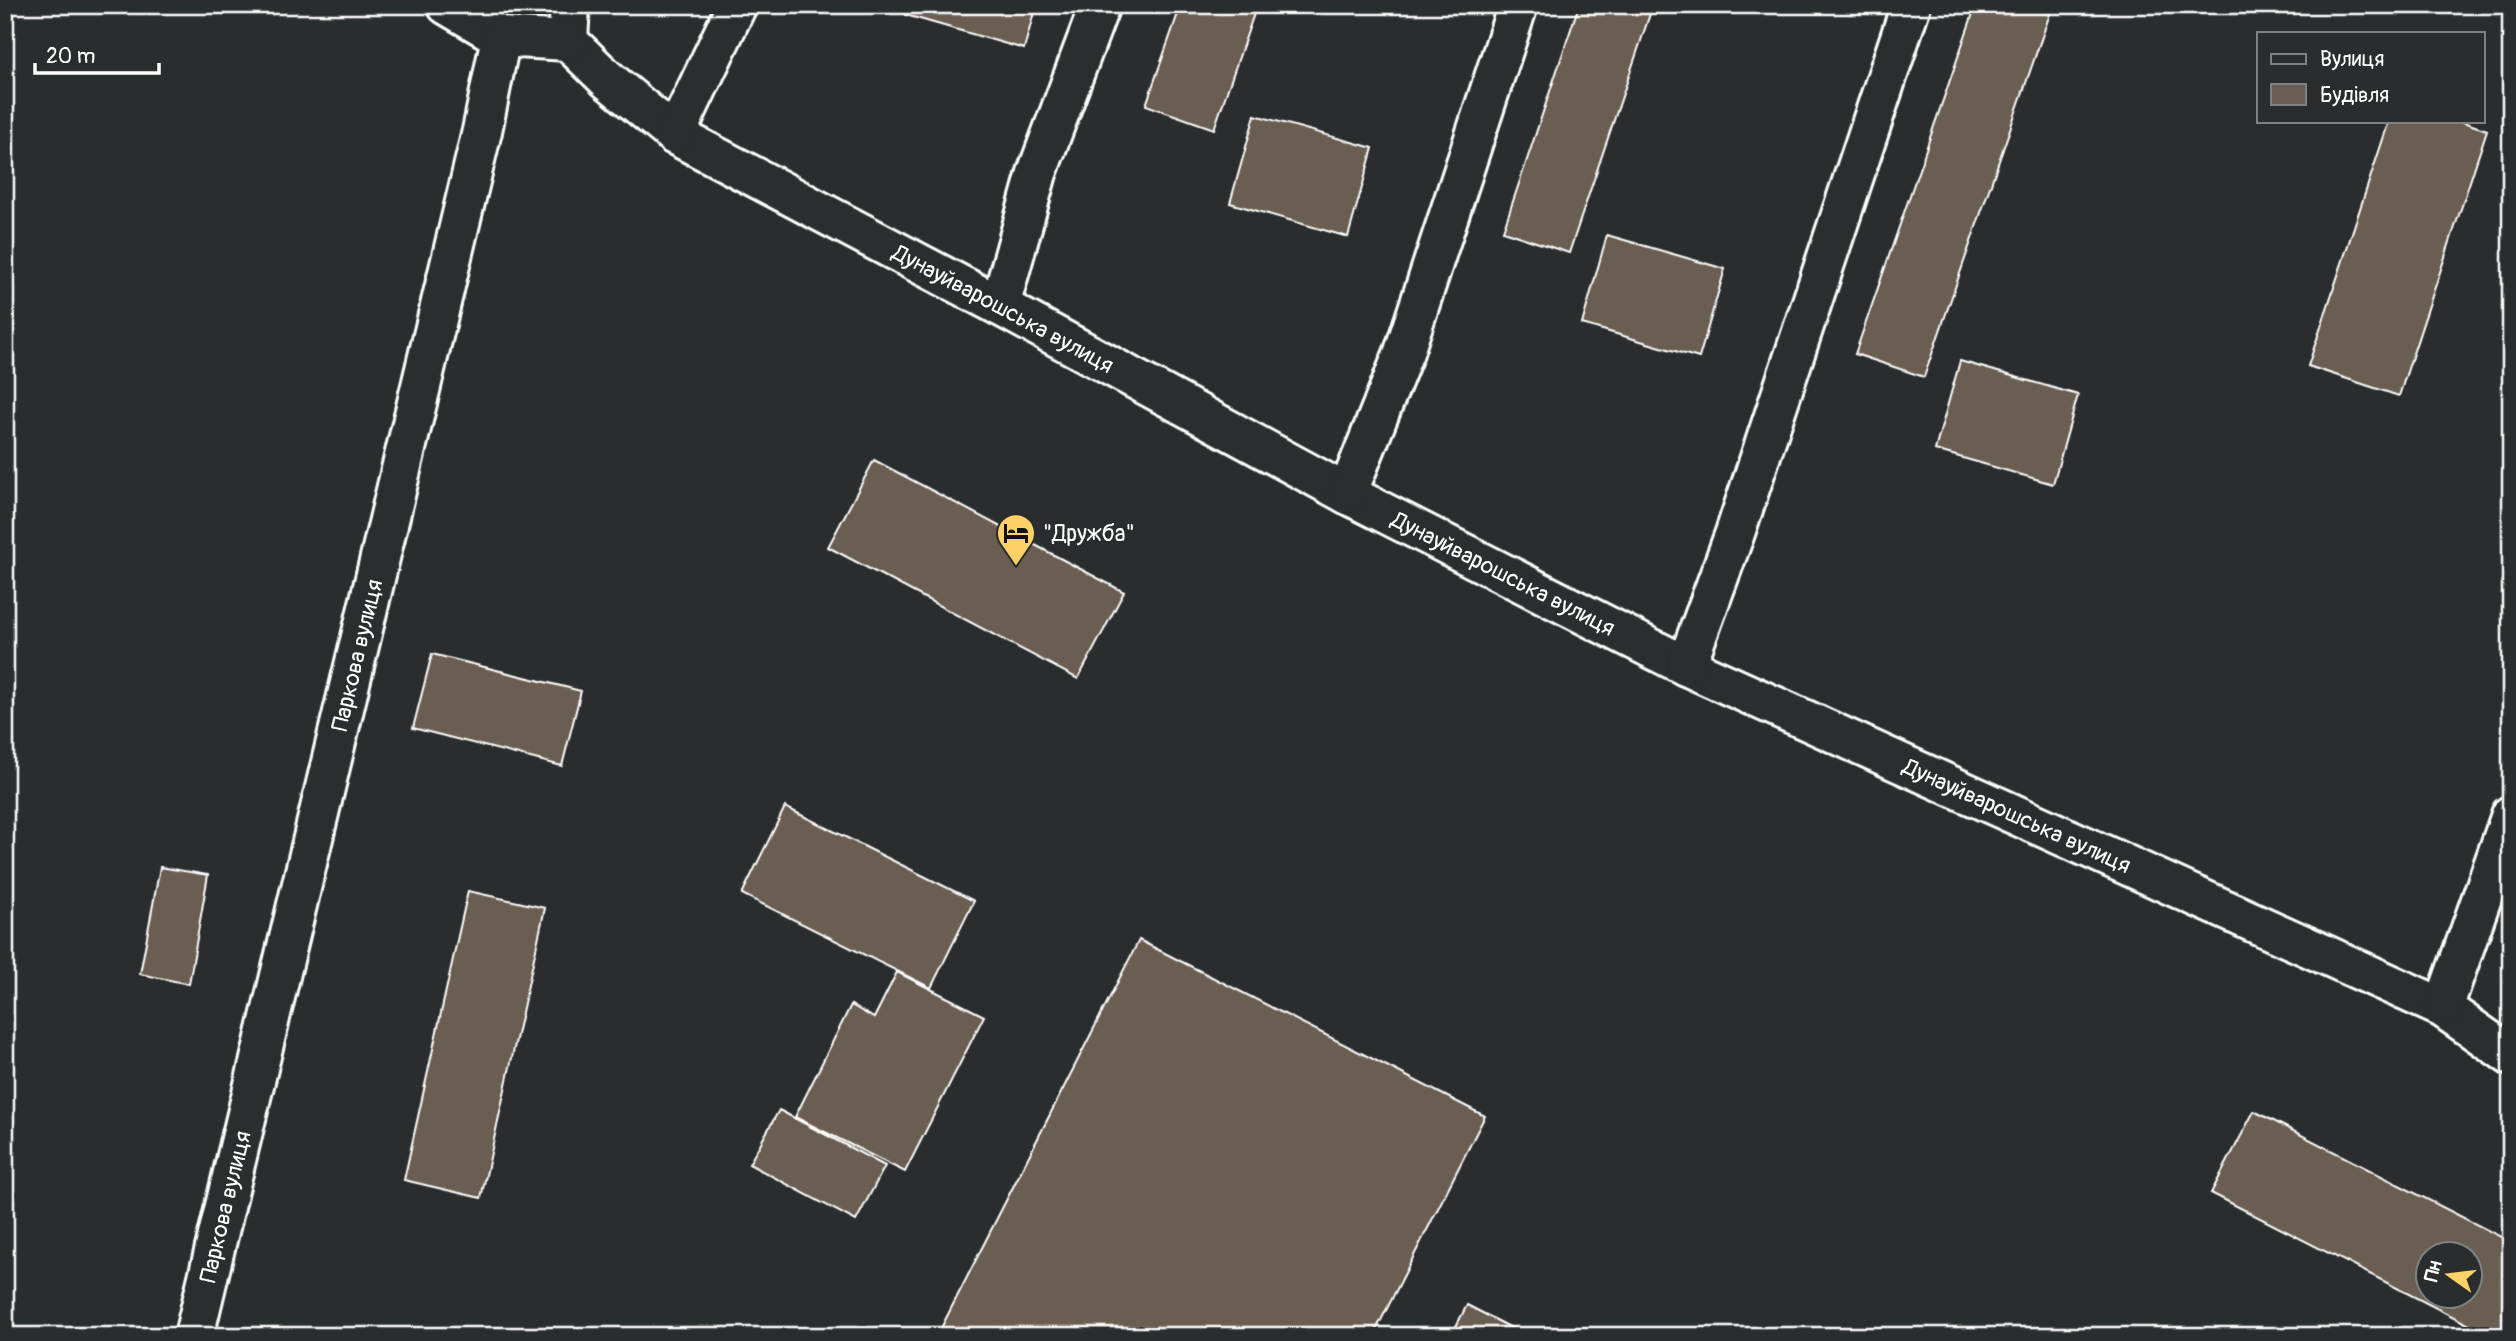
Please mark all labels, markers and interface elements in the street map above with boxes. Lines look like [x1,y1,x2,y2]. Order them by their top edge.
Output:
scale bar [35,32,159,76]
legend [2257,32,2484,122]
text: 20 m [46,43,95,70]
text: Вулиця [2320,46,2384,73]
text: Будівля [2320,82,2389,109]
street label: Дунауйварошська вулиця [887,238,1119,380]
street label: Дунауйварошська вулиця [1386,505,1620,643]
hotel icon: "Дружба" [995,512,1037,567]
place label: "Дружба" [1043,519,1135,548]
street label: Паркова вулиця [325,576,389,734]
street label: Дунауйварошська вулиця [1898,752,2135,880]
street label: Паркова вулиця [193,1128,258,1286]
north arrow [2414,1240,2484,1310]
text: Пн [2419,1258,2448,1284]

